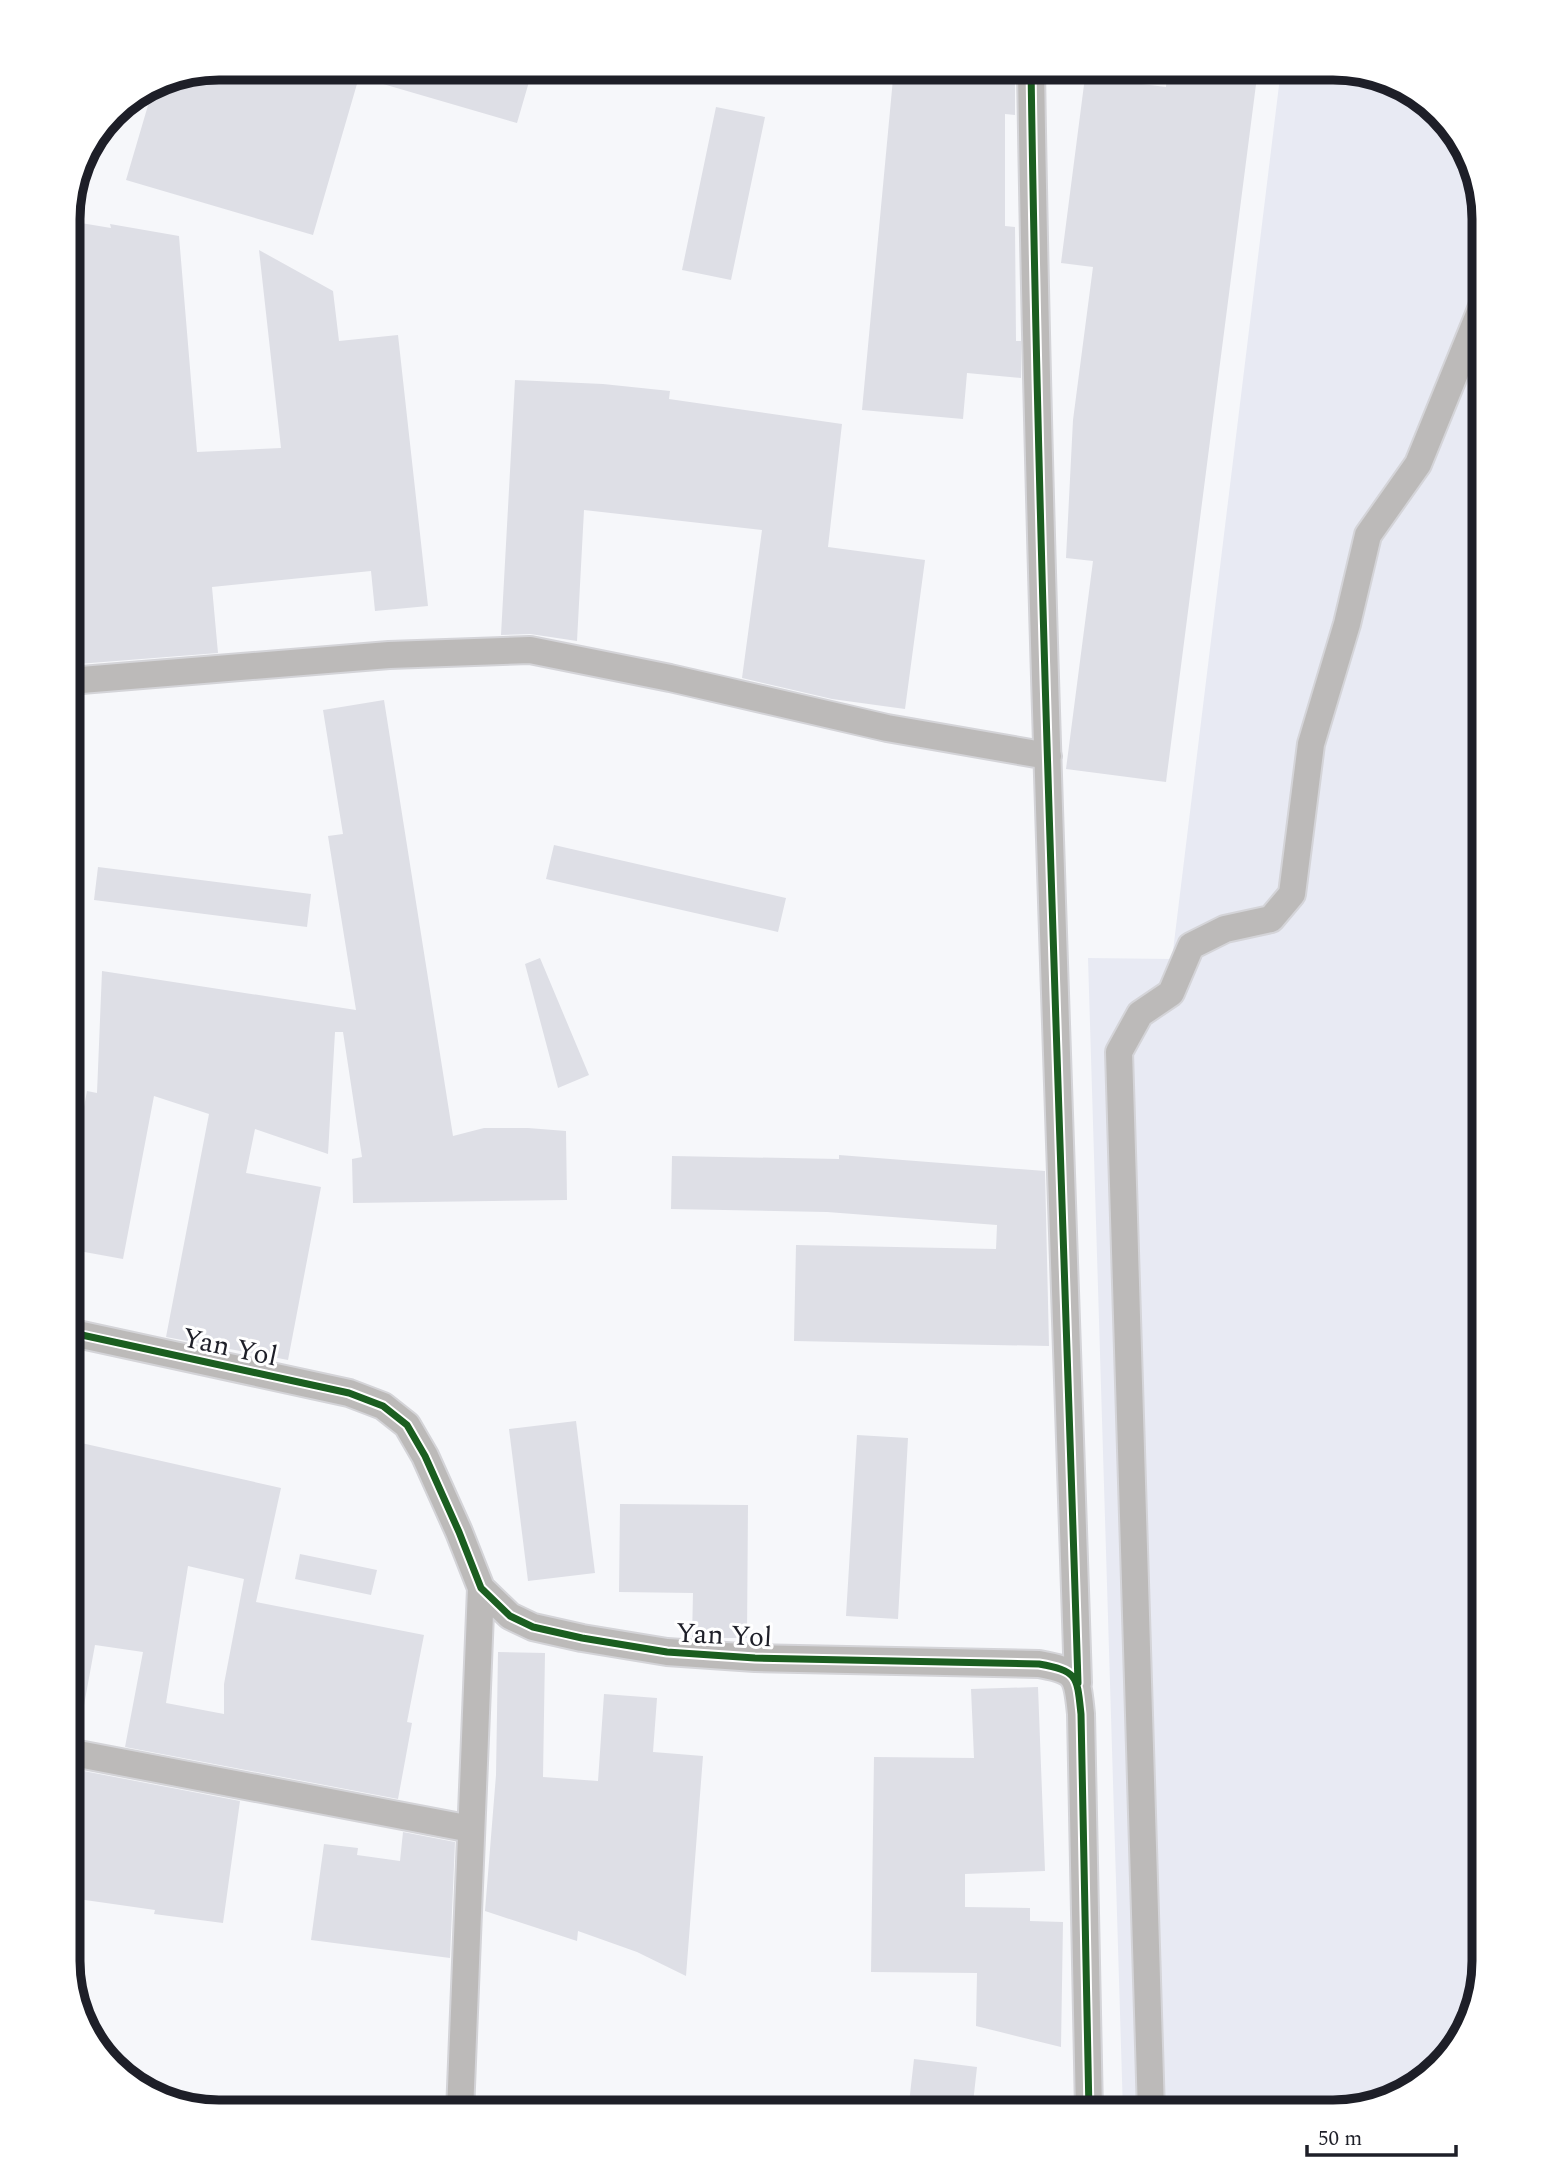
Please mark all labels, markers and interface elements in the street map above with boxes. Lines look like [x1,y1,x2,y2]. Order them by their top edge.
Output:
street label: Yan Yol [178,1316,281,1379]
street label: Yan Yol [675,1611,773,1659]
scale bar [1307,2114,1456,2158]
text: 50 m [1318,2123,1362,2155]

